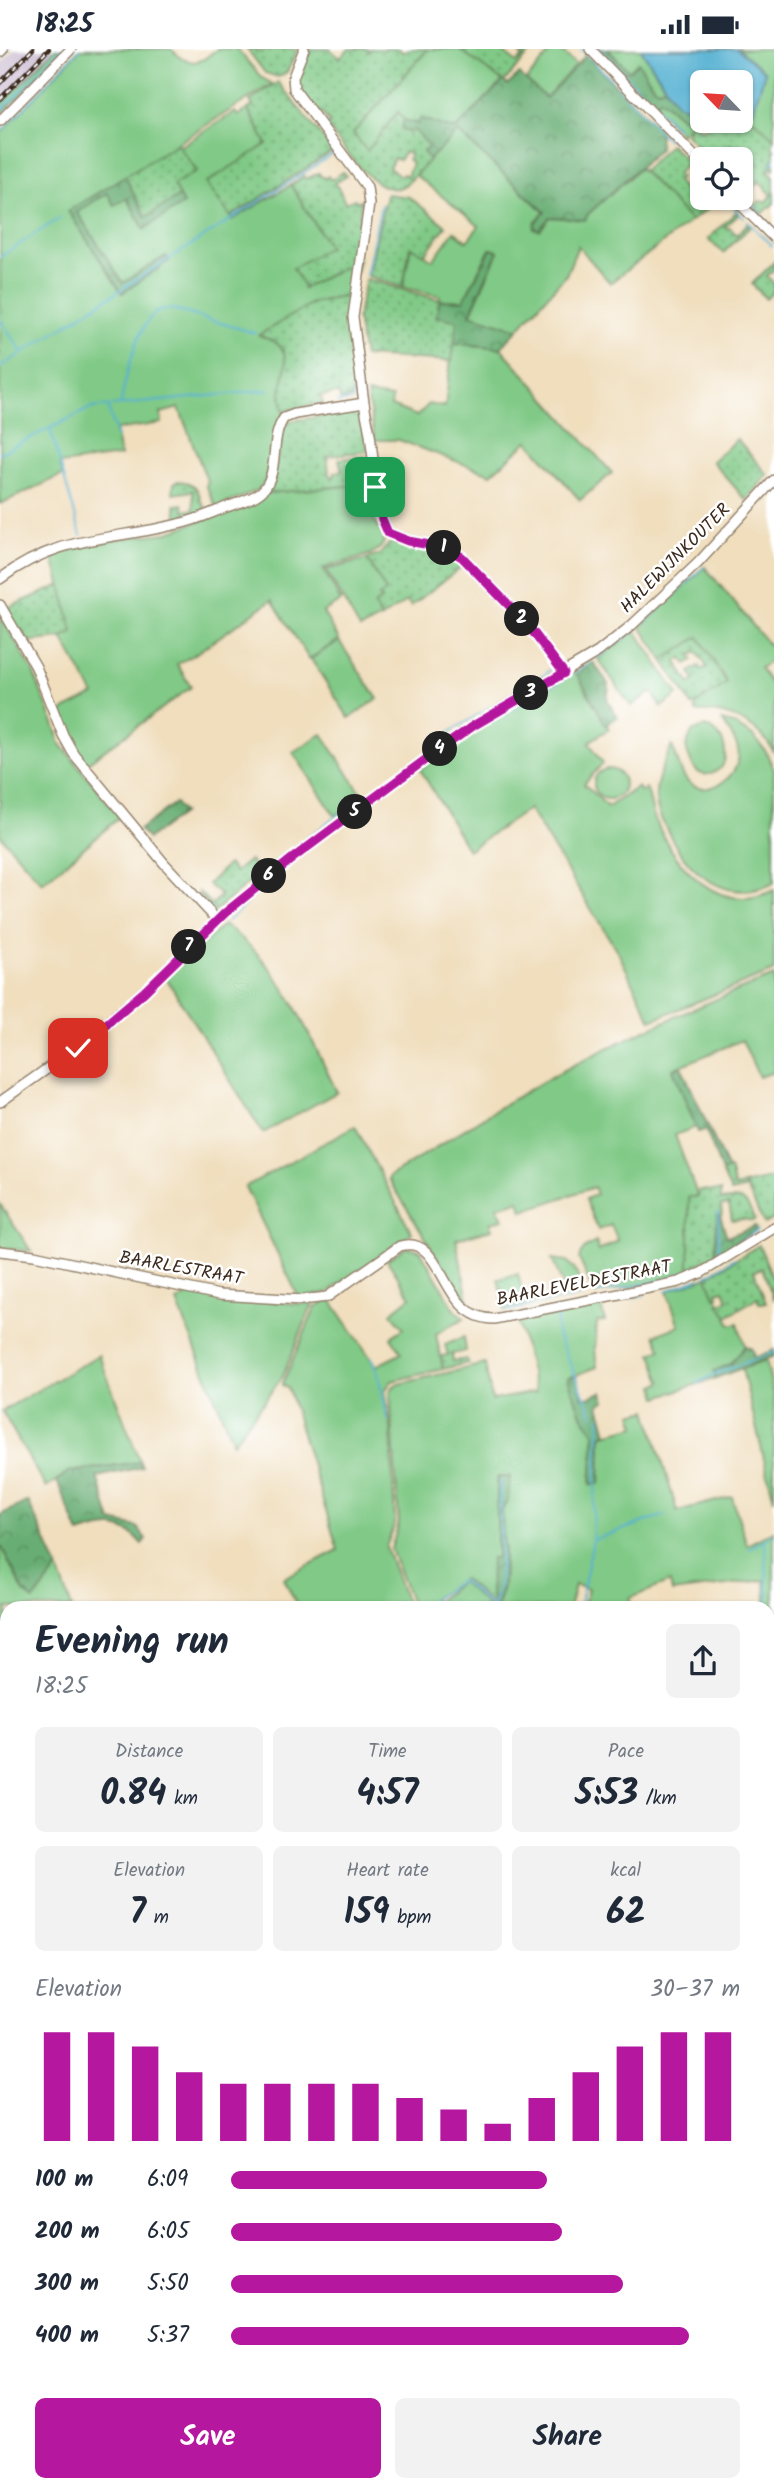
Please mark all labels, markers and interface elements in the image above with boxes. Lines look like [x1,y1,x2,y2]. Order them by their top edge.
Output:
text: 18:25 [35,4,93,46]
north arrow [690,70,752,133]
map controls [690,70,753,210]
button: locate [690,147,753,210]
pin [345,457,405,517]
icon: arrive [356,468,394,506]
street label: HALEWIJNKOUTER [614,497,738,621]
pin: 1 [426,531,462,565]
text: 1 [441,532,446,562]
pin: 2 [504,601,540,637]
text: 2 [516,603,527,633]
pin: 3 [514,675,548,711]
text: 3 [525,677,536,707]
pin: 4 [422,731,458,767]
text: 4 [434,733,445,763]
pin: 5 [338,795,372,829]
text: 5 [350,796,359,826]
pin: 6 [252,859,286,893]
text: 6 [263,860,274,890]
pin: 7 [172,929,206,965]
text: 7 [184,931,193,961]
pin [48,1018,108,1078]
icon: check [59,1029,97,1067]
street label: BAARLESTRAAT [117,1244,247,1294]
street label: BAARLEVELDESTRAAT [494,1253,675,1315]
text: Evening run [35,1613,229,1673]
button: share [666,1624,740,1698]
text: 18:25 [35,1669,87,1705]
text: Distance [115,1737,183,1767]
text: Time [368,1737,407,1767]
text: Pace [608,1737,644,1767]
text: 0.84 [100,1767,166,1823]
text: 4:57 [357,1767,418,1823]
text: 5:53 [575,1767,638,1823]
text: km [166,1784,198,1814]
text: /km [638,1784,677,1814]
text: Elevation [113,1856,185,1886]
text: Heart rate [346,1856,429,1886]
text: kcal [610,1856,641,1886]
text: 7 [130,1886,146,1942]
text: 159 [344,1886,390,1942]
text: 62 [606,1886,646,1942]
text: m [146,1903,169,1933]
text: bpm [390,1903,431,1933]
text: Elevation [35,1972,122,2008]
text: 30–37 m [650,1972,740,2008]
text: 100 m [35,2162,93,2198]
text: 6:09 [147,2162,188,2198]
text: 200 m [35,2214,100,2250]
text: 6:05 [147,2214,189,2250]
text: 300 m [35,2266,99,2302]
text: 5:50 [147,2266,189,2302]
text: 400 m [35,2318,99,2354]
text: 5:37 [147,2318,189,2354]
button: Save [35,2398,381,2478]
button: Share [395,2398,740,2478]

